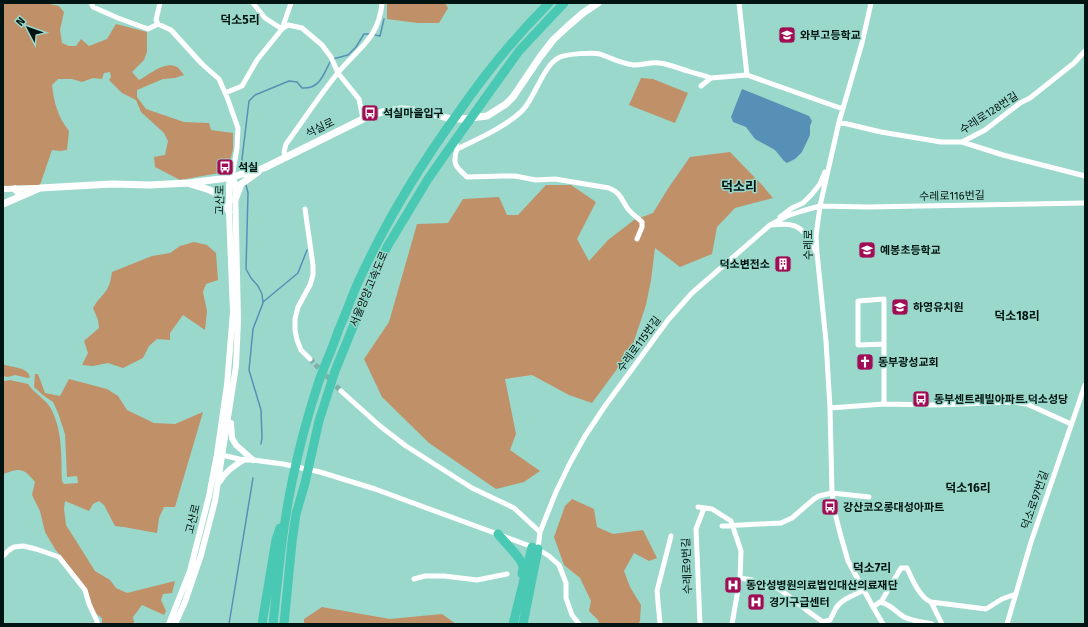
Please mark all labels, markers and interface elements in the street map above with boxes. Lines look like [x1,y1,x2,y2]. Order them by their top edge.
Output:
north arrow [8,8,48,48]
district label: 덕소5리 [220,13,260,27]
text: N [14,15,28,29]
school or university icon: 와부고등학교 [777,25,797,45]
place label: 와부고등학교 [800,29,861,42]
street label: 수레로128번길 [957,89,1021,137]
bus stop icon: 석실마을입구 [360,103,380,123]
place label: 석실마을입구 [383,107,444,120]
street label: 석실로 [304,116,336,140]
bus stop icon: 석실 [215,157,235,177]
place label: 석실 [238,161,258,174]
district label: 덕소리 [721,179,757,194]
street label: 고산로 [213,185,227,215]
street label: 수레로116번길 [919,189,985,203]
street label: 수레로 [802,230,815,260]
school or university icon: 예봉초등학교 [857,240,877,260]
place label: 예봉초등학교 [880,244,941,257]
street label: 서울양양고속도로 [347,249,391,329]
building icon: 덕소변전소 [773,254,793,274]
place label: 덕소변전소 [719,258,770,271]
school or university icon: 하영유치원 [890,297,910,317]
place label: 하영유치원 [913,301,964,314]
district label: 덕소18리 [994,309,1040,323]
street label: 수레로115번길 [614,314,664,374]
church icon: 동부광성교회 [855,352,875,372]
place label: 동부광성교회 [878,356,939,369]
bus stop icon: 동부센트레빌아파트.덕소성당 [911,389,931,409]
place label: 동부센트레빌아파트.덕소성당 [934,393,1068,406]
street label: 덕소로97번길 [1019,469,1051,531]
district label: 덕소16리 [945,481,991,495]
bus stop icon: 강산코오롱대성아파트 [820,497,840,517]
place label: 강산코오롱대성아파트 [843,501,944,514]
street label: 고산로 [183,503,203,535]
street label: 수레로9번길 [680,538,694,594]
district label: 덕소7리 [853,561,891,575]
hospital icon: 동안성병원의료법인대산의료재단 [723,575,743,595]
place label: 동안성병원의료법인대산의료재단 [746,579,898,592]
hospital icon: 경기구급센터 [746,592,766,612]
place label: 경기구급센터 [769,596,830,609]

